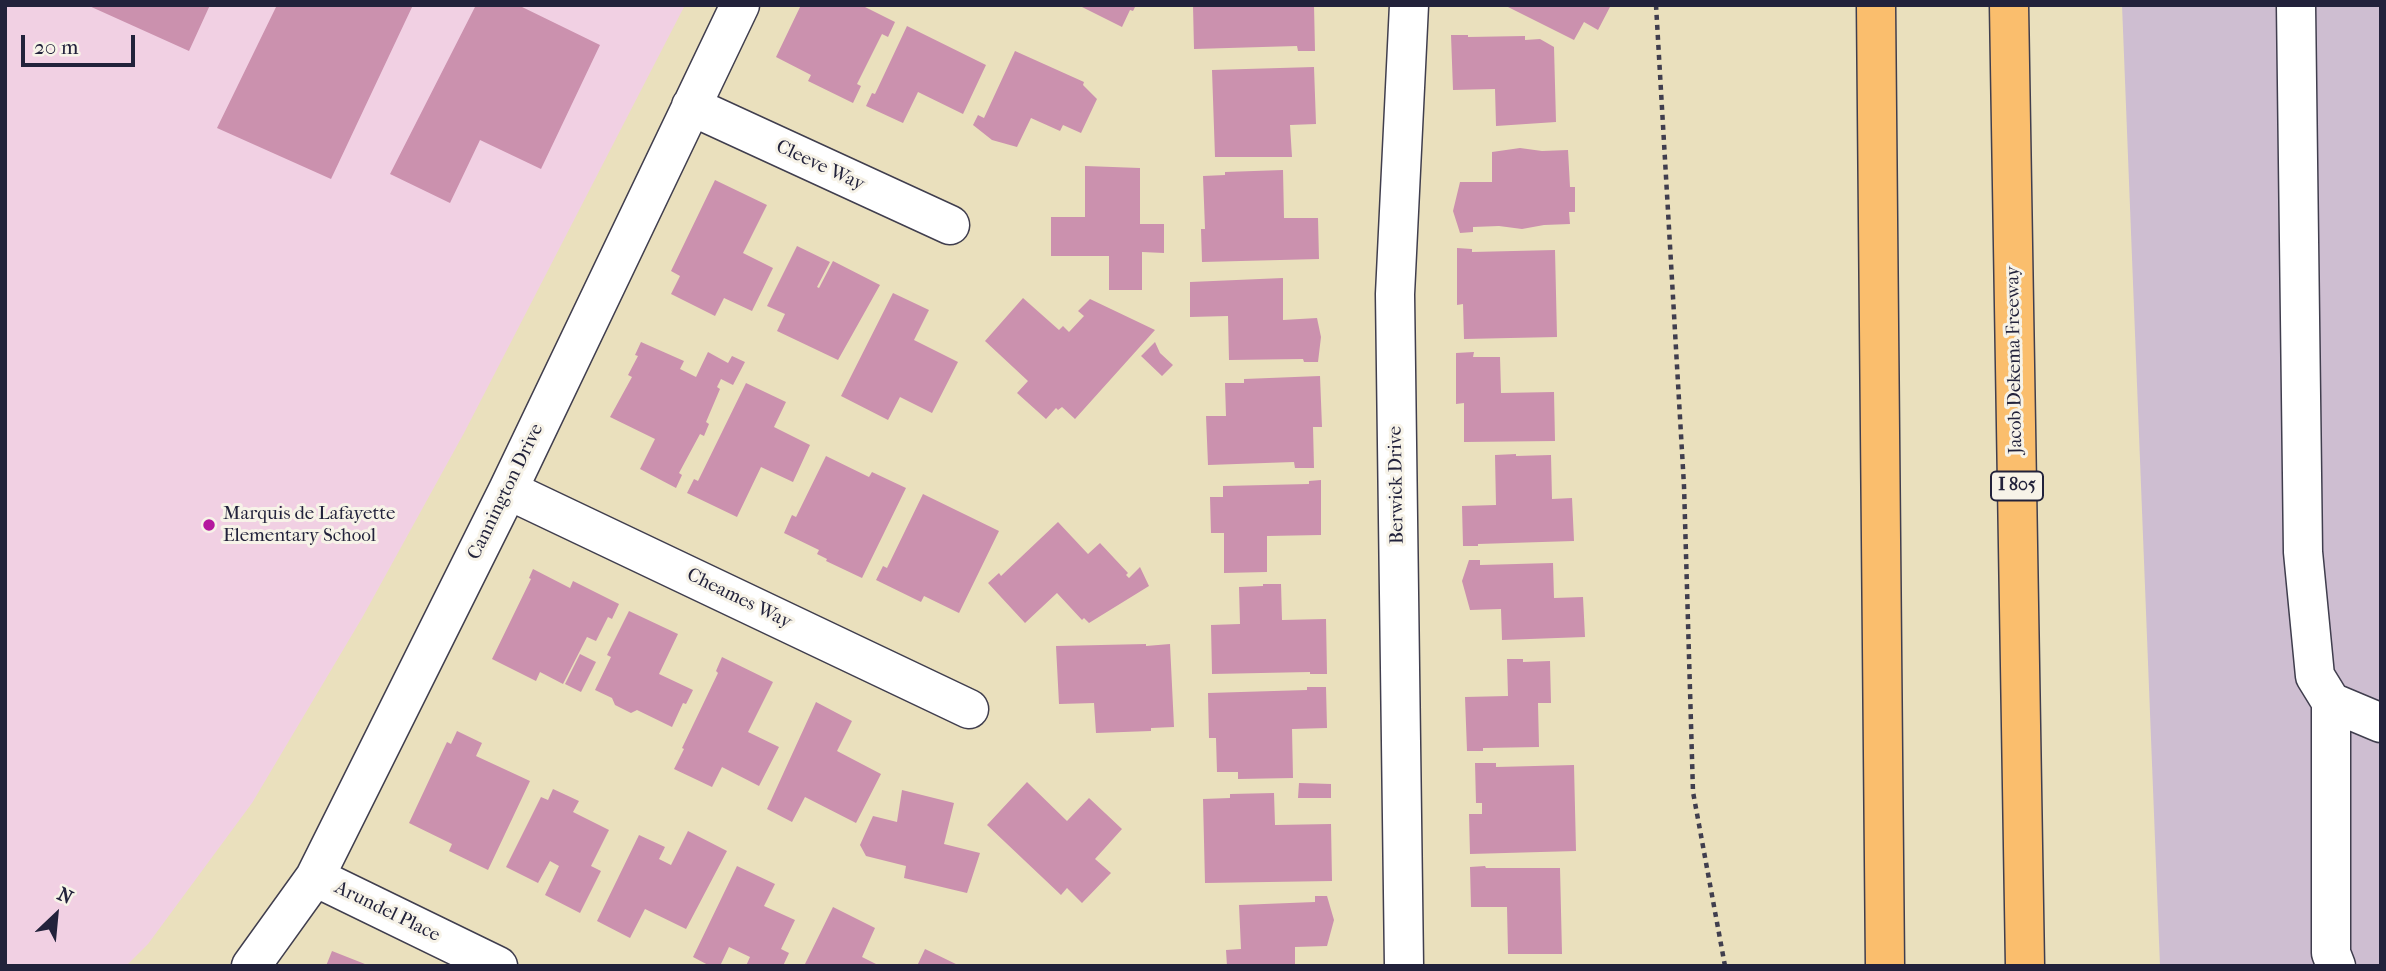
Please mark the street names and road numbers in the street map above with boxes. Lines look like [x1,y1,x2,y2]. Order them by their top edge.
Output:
street label: Cleeve Way [772,136,868,196]
street label: Jacob Dekema Freeway [2002,266,2028,454]
street label: Cannington Drive [463,420,549,564]
street label: Berwick Drive [1385,426,1409,544]
road number: I 805 [1991,472,2043,500]
street label: Cheames Way [683,564,795,634]
street label: Arundel Place [331,877,443,947]

